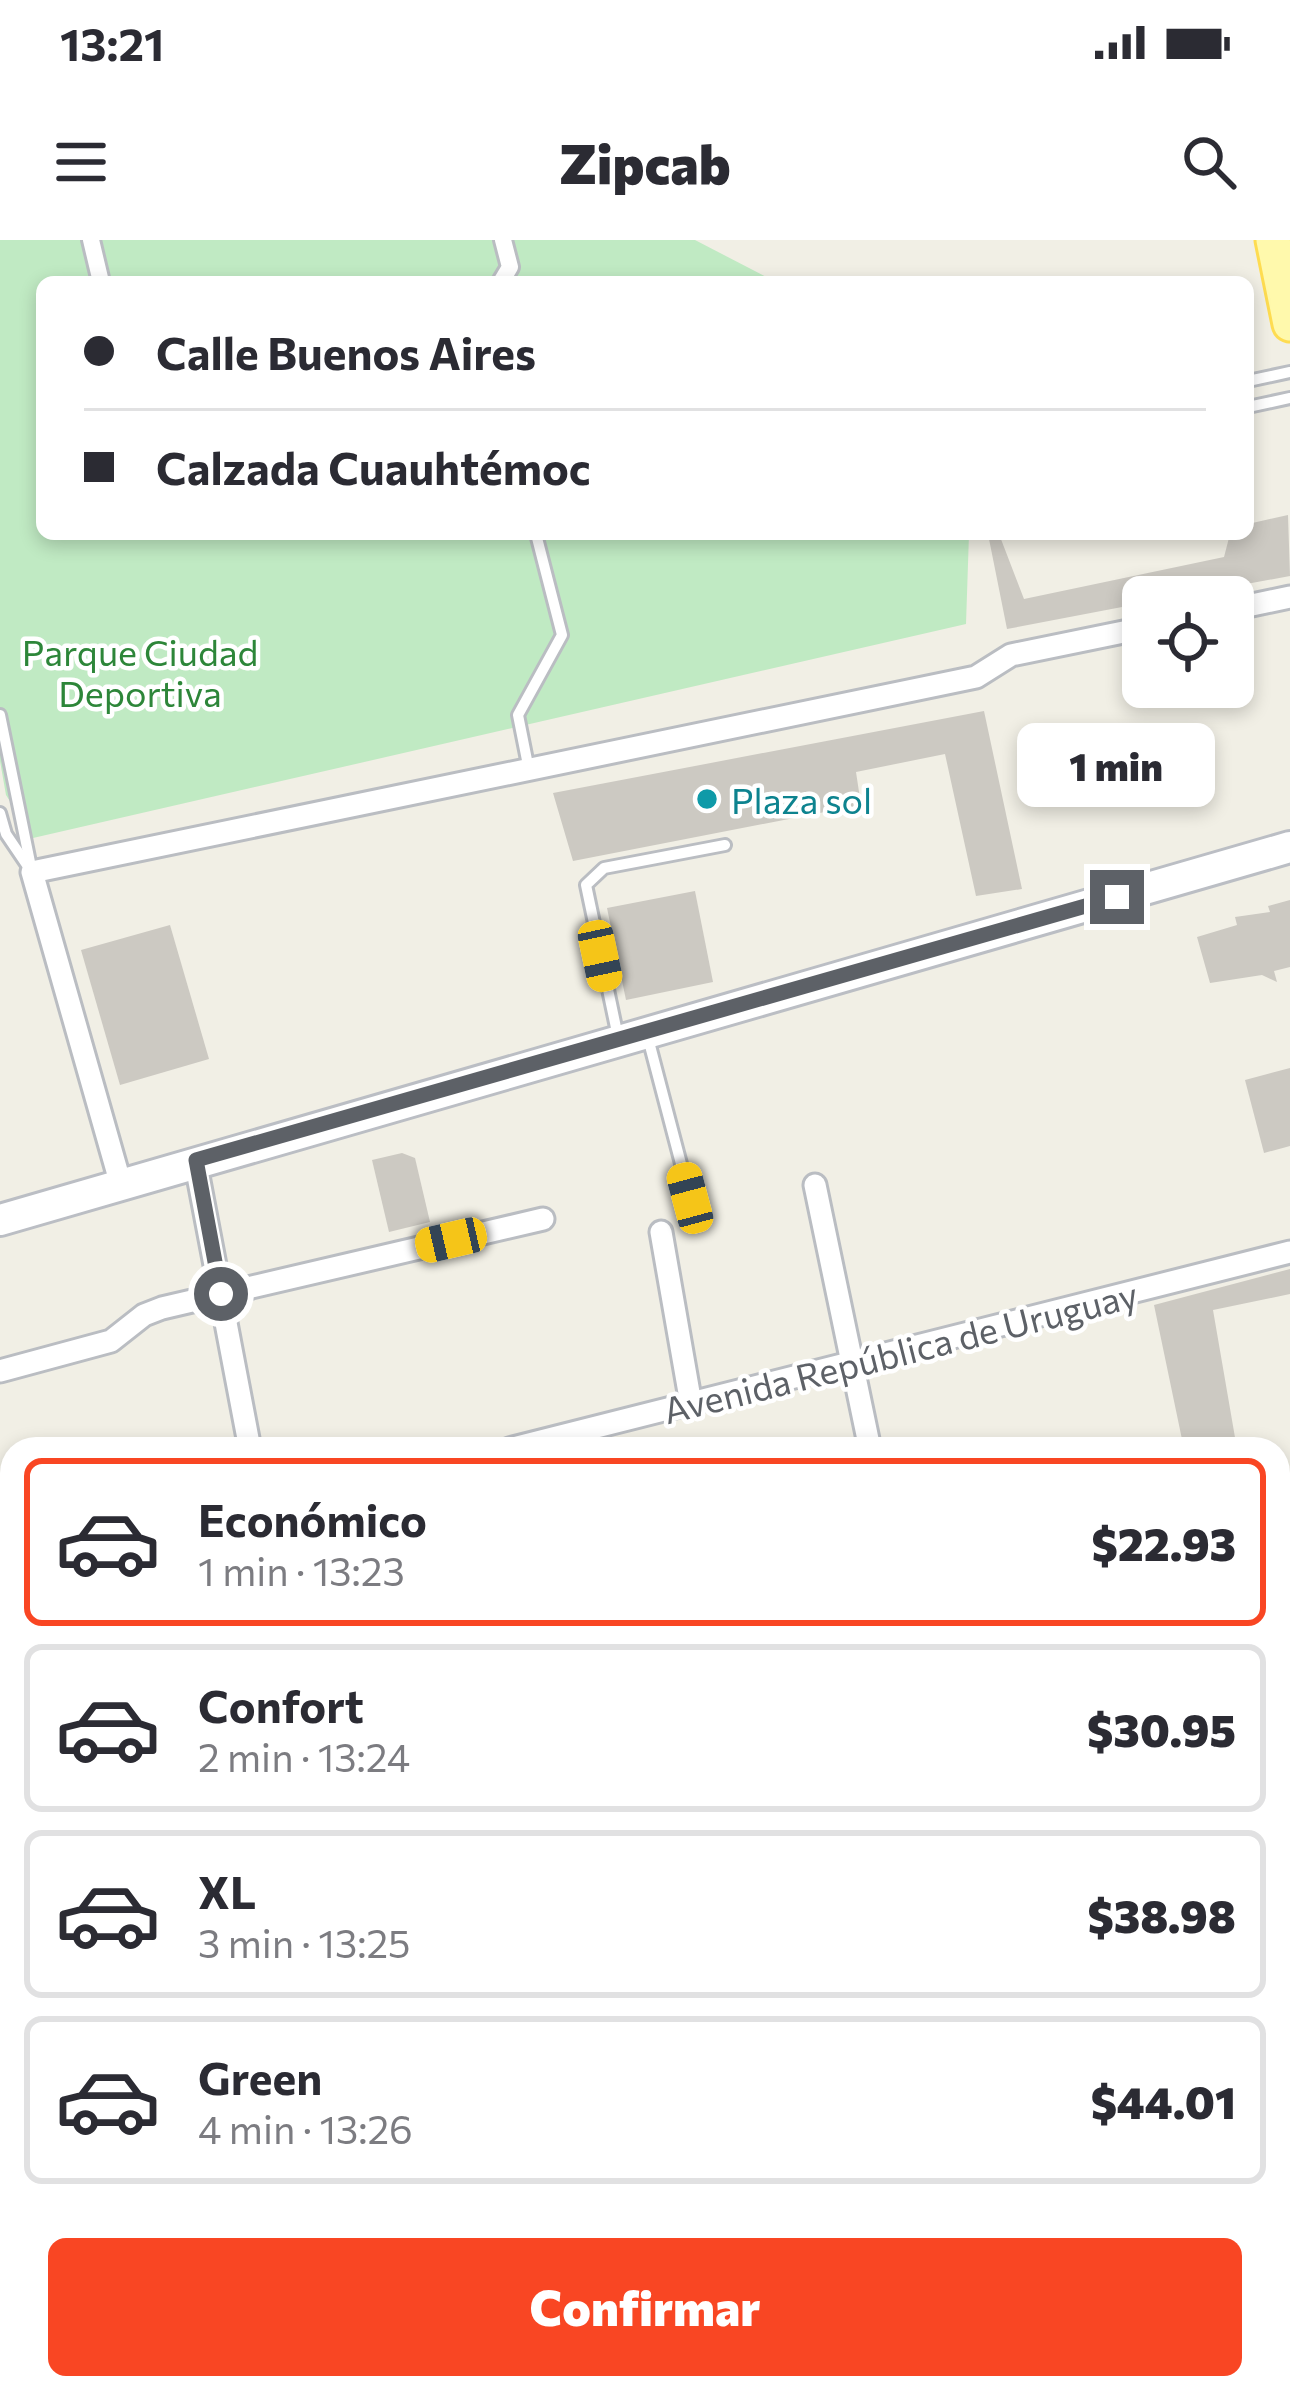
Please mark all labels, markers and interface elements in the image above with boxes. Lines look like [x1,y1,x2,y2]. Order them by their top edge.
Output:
text: 13:21 [60,15,164,70]
icon: menu [48,129,114,195]
text: Zipcab [559,129,731,195]
icon: search [1176,129,1242,195]
text: Calle Buenos Aires [156,324,536,379]
text: Calzada Cuauhtémoc [156,439,591,494]
map controls [1122,576,1254,708]
button: locate [1122,576,1254,708]
park label: Parque Ciudad Deportiva [22,629,258,714]
callout: 1 min [1018,723,1216,807]
text: 1 min [1069,741,1163,789]
place label: Plaza sol [731,777,872,821]
marker: Plaza sol [694,786,720,812]
route end [1090,870,1144,924]
car [575,917,625,995]
car [663,1159,717,1237]
car [412,1214,490,1266]
route start [194,1267,248,1321]
street label: Avenida República de Uruguay [658,1271,1142,1431]
icon: car [54,1488,162,1596]
text: Económico [198,1491,427,1546]
text: $22.93 [1092,1515,1236,1570]
text: 1 min · 13:23 [198,1546,405,1594]
icon: car [54,1674,162,1782]
text: Confort [198,1677,364,1732]
text: $30.95 [1087,1701,1236,1756]
text: 2 min · 13:24 [198,1732,410,1780]
icon: car [54,1860,162,1968]
text: XL [198,1863,256,1918]
text: $38.98 [1088,1887,1236,1942]
text: 3 min · 13:25 [198,1918,410,1966]
icon: car [54,2046,162,2154]
text: Green [198,2049,322,2104]
text: $44.01 [1091,2073,1236,2128]
text: 4 min · 13:26 [198,2104,413,2152]
button: Confirmar [48,2238,1242,2376]

